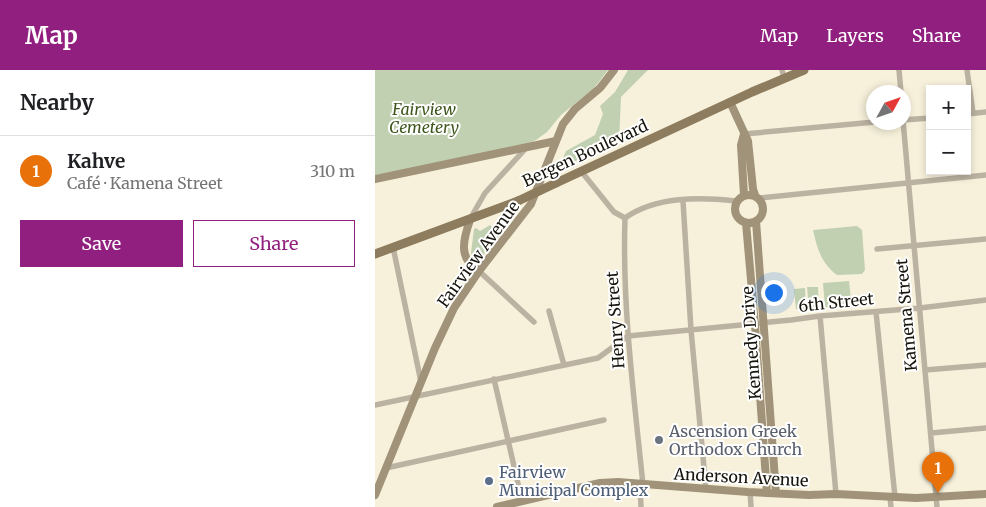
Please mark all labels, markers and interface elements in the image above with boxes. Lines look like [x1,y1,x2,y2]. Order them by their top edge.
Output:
text: Map [25,20,78,51]
text: Map [760,24,798,47]
text: Layers [826,24,884,47]
text: Share [912,24,961,47]
north arrow [866,85,911,130]
map controls [926,85,971,175]
button: + [926,85,971,130]
text: Nearby [20,89,94,116]
park label: Fairview Cemetery [389,99,459,137]
street label: Bergen Boulevard [519,115,651,191]
button: − [926,130,971,175]
text: Kahve [67,149,125,173]
text: 1 [32,161,40,181]
text: 310 m [310,161,355,181]
text: Café · Kamena Street [67,173,223,193]
street label: Fairview Avenue [433,197,523,311]
button: Save [20,220,183,267]
button: Share [193,220,355,267]
street label: Kamena Street [891,257,921,372]
street label: Henry Street [602,270,628,369]
your location [761,280,787,306]
street label: Kennedy Drive [737,286,765,400]
street label: 6th Street [797,288,875,316]
place label: Ascension Greek Orthodox Church [668,421,802,459]
marker: Ascension Greek Orthodox Church [653,434,665,446]
pin: 1 [922,452,954,493]
place label: Fairview Municipal Complex [499,462,649,500]
street label: Anderson Avenue [672,463,809,491]
marker: Fairview Municipal Complex [483,475,495,487]

